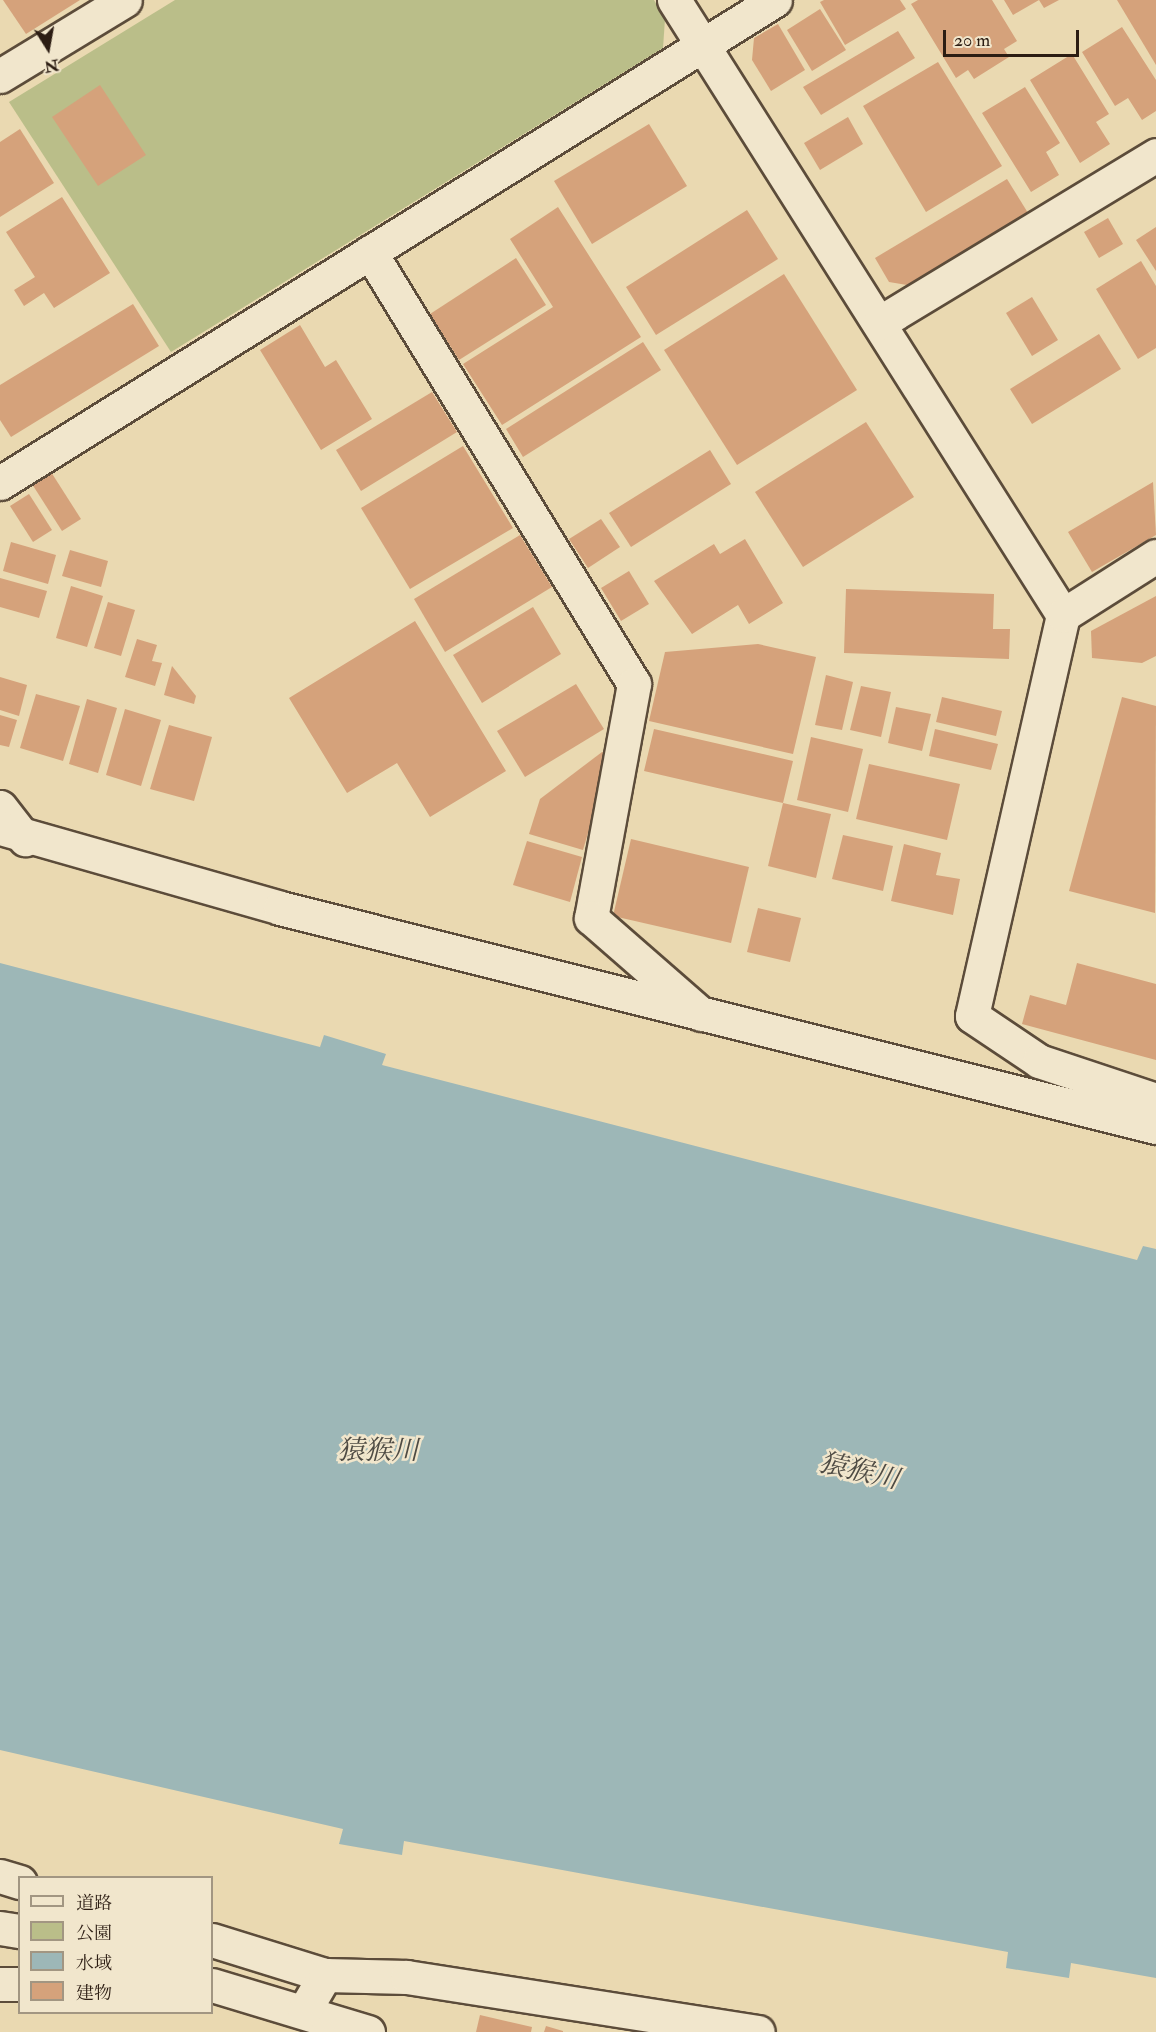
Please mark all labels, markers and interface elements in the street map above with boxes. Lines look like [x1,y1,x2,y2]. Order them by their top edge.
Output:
north arrow [18,18,78,78]
scale bar [946,18,1082,56]
text: 20 m [954,29,990,52]
text: N [43,54,60,77]
water label: 猿猴川 [338,1435,418,1467]
water label: 猿猴川 [816,1446,902,1496]
legend [18,1876,213,2014]
text: 道路 [76,1892,112,1915]
text: 公園 [76,1922,112,1945]
text: 水域 [76,1952,112,1975]
text: 建物 [76,1982,112,2005]

